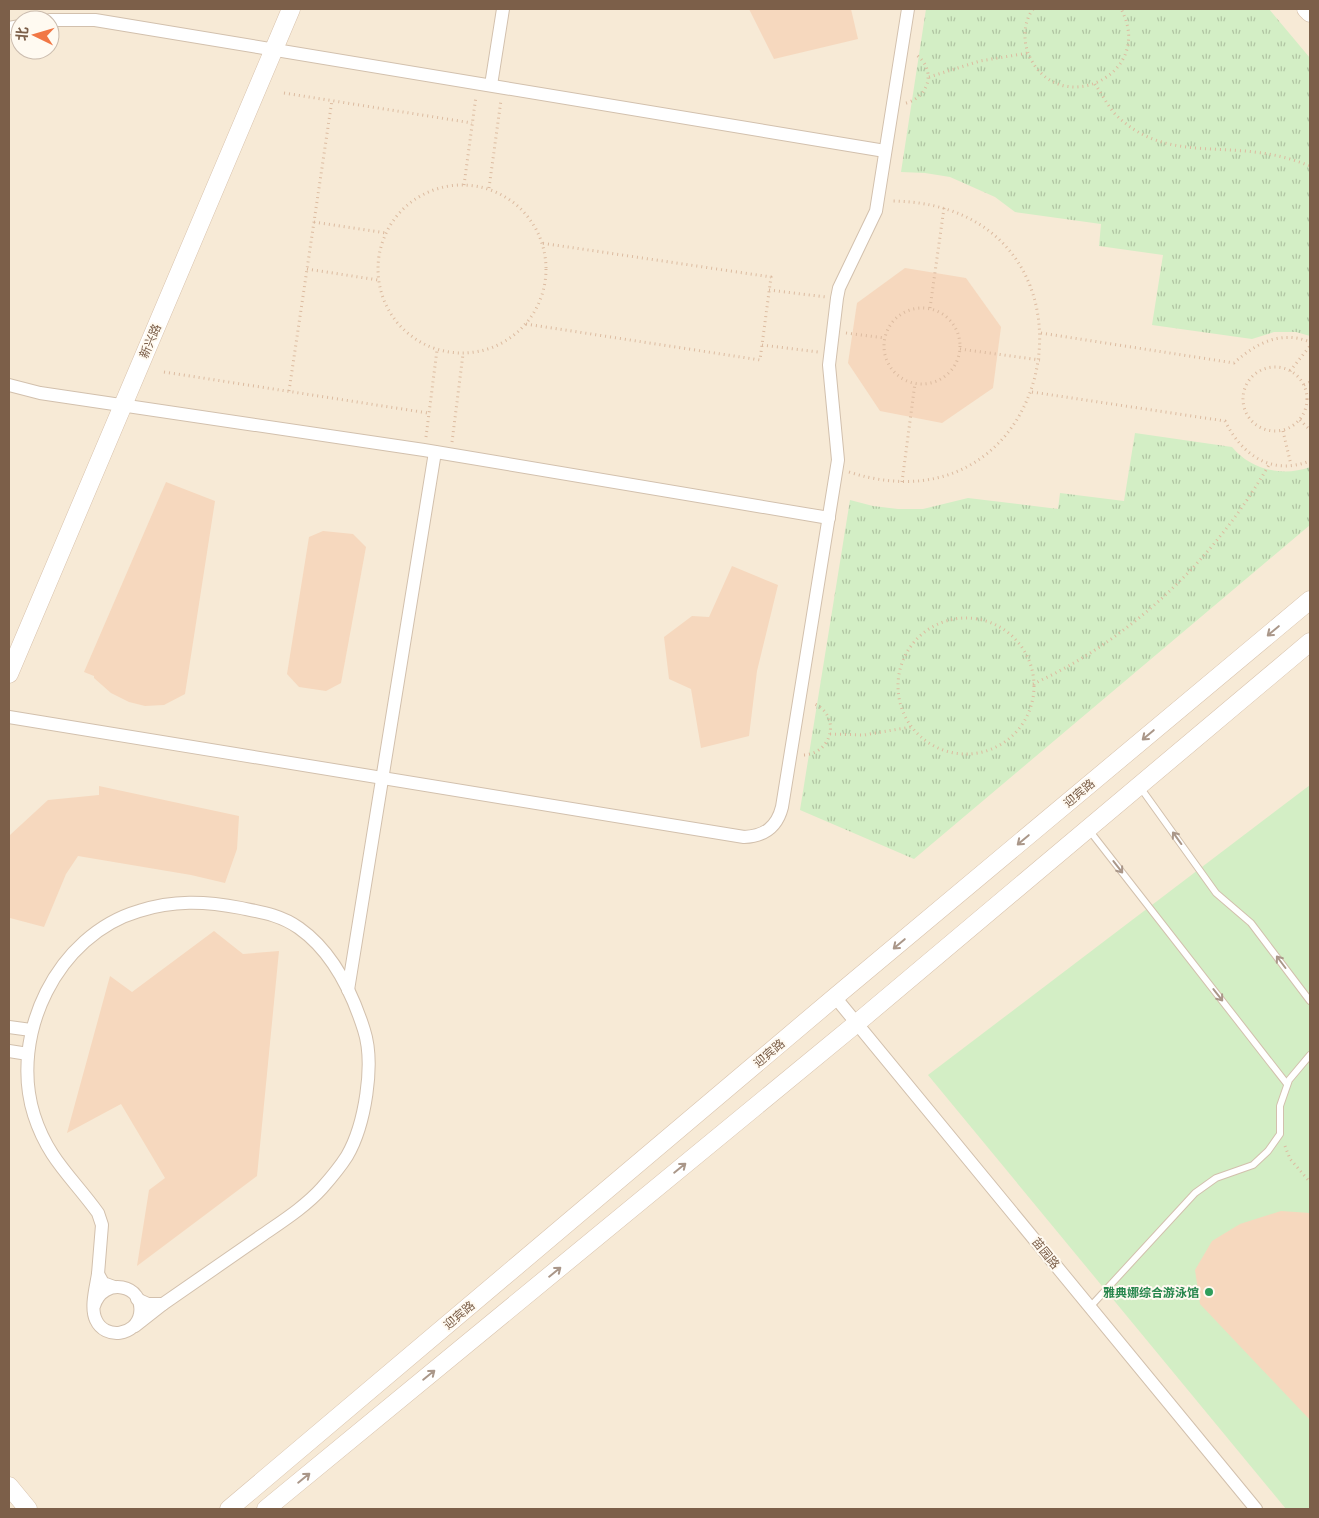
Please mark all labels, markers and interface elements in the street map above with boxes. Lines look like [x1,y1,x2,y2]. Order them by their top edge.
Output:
north arrow [10,10,60,60]
text: 北 [11,26,32,42]
street label: 新兴路 [135,321,165,361]
one-way arrow [1267,626,1280,637]
one-way arrow [1142,730,1155,741]
street label: 迎宾路 [1060,775,1098,811]
one-way arrow [1172,831,1182,845]
one-way arrow [1017,834,1030,845]
one-way arrow [1112,860,1123,873]
one-way arrow [892,938,905,949]
one-way arrow [1275,956,1286,969]
one-way arrow [1212,988,1223,1001]
street label: 迎宾路 [750,1035,788,1071]
one-way arrow [673,1163,686,1174]
street label: 苗园路 [1028,1234,1064,1272]
one-way arrow [548,1266,561,1277]
place label: 雅典娜综合游泳馆 [1103,1284,1199,1301]
marker: 雅典娜综合游泳馆 [1203,1286,1215,1298]
street label: 迎宾路 [440,1297,478,1333]
one-way arrow [422,1369,435,1380]
one-way arrow [297,1473,310,1484]

